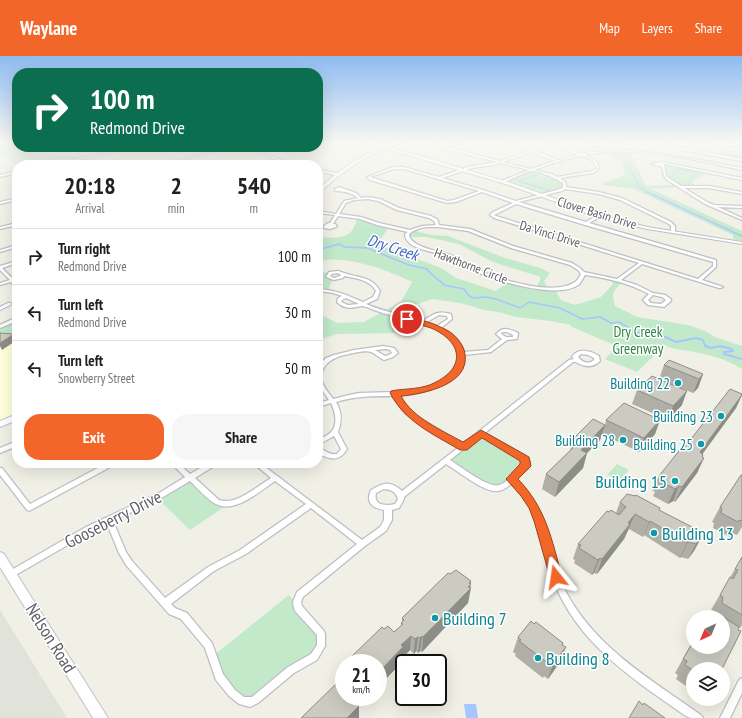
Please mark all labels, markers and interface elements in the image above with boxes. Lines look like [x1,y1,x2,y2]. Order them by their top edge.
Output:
text: Waylane [20,16,77,40]
text: Map [599,19,620,37]
text: Layers [642,19,673,37]
text: Share [695,19,722,37]
text: 100 m [90,80,154,117]
icon: right [24,84,76,136]
text: Redmond Drive [90,116,185,139]
text: 20:18 [64,170,116,201]
text: 2 [170,170,182,201]
text: 540 [237,170,271,201]
street label: Clover Basin Drive [555,193,639,233]
text: Arrival [75,200,105,217]
text: min [168,200,185,217]
text: m [250,200,258,217]
street label: Da Vinci Drive [517,217,583,251]
water label: Dry Creek [365,229,423,265]
text: Turn right [58,239,110,258]
street label: Hawthorne Circle [432,244,510,288]
icon: right [24,246,46,268]
text: 100 m [278,247,311,266]
text: Redmond Drive [58,258,127,275]
text: Turn left [58,295,103,314]
icon: left [24,302,46,324]
pin [390,302,424,336]
text: 30 m [285,303,311,322]
icon: arrive [396,308,418,330]
text: Redmond Drive [58,314,127,331]
park label: Dry Creek Greenway [613,322,664,358]
text: Turn left [58,351,103,370]
icon: left [24,358,46,380]
text: 50 m [285,359,311,378]
text: Snowberry Street [58,370,135,387]
place label: Building 22 [610,374,670,393]
marker: Building 22 [673,378,683,388]
place label: Building 23 [653,407,713,426]
marker: Building 23 [716,411,726,421]
button: Exit [24,414,164,460]
button: Share [172,414,311,460]
place label: Building 28 [555,431,615,450]
marker: Building 28 [618,435,628,445]
place label: Building 25 [633,435,693,454]
marker: Building 25 [696,439,706,449]
place label: Building 15 [595,470,667,493]
marker: Building 15 [670,476,680,486]
street label: Gooseberry Drive [61,485,165,553]
place label: Building 13 [662,522,734,545]
marker: Building 13 [649,528,659,538]
position arrow [535,556,577,598]
street label: Nelson Road [21,599,81,677]
place label: Building 7 [443,607,507,630]
north arrow [686,610,730,654]
map controls [686,610,730,706]
marker: Building 7 [430,613,440,623]
place label: Building 8 [546,647,610,670]
marker: Building 8 [533,653,543,663]
speed limit sign: 30 [395,654,447,706]
text: 21 [351,662,371,688]
button: layers [686,662,730,706]
text: km/h [352,683,370,696]

